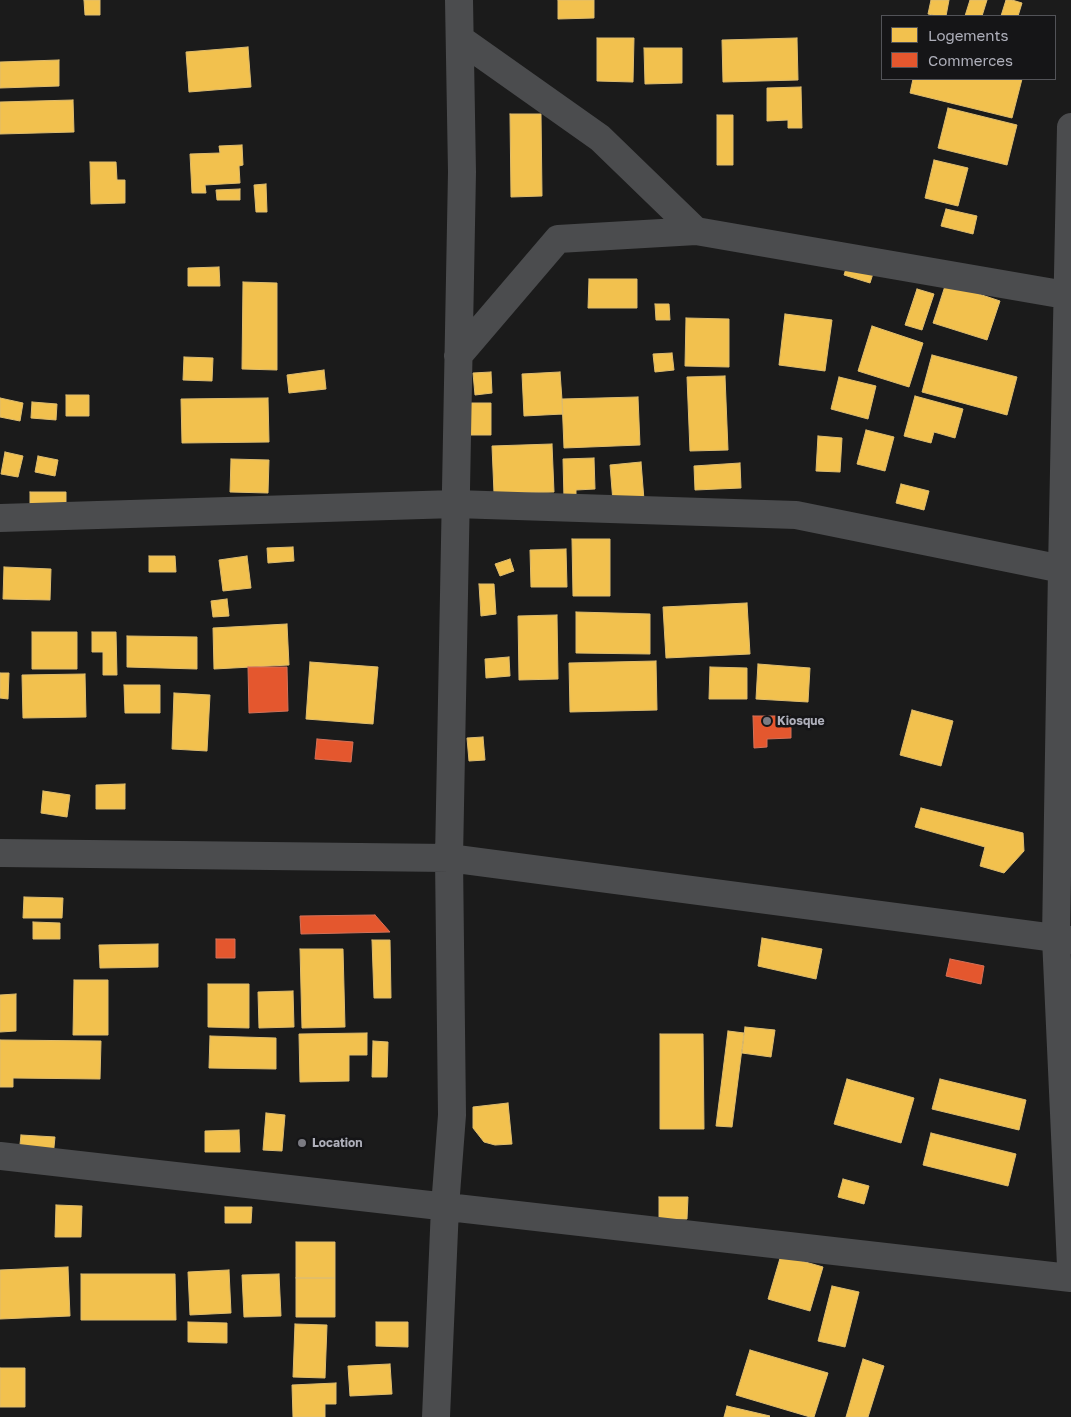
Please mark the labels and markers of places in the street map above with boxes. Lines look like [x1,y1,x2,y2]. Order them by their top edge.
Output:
place label: Kiosque [777,714,825,728]
marker: Kiosque [761,715,773,727]
place label: Location [312,1136,362,1150]
marker: Location [296,1137,308,1149]

